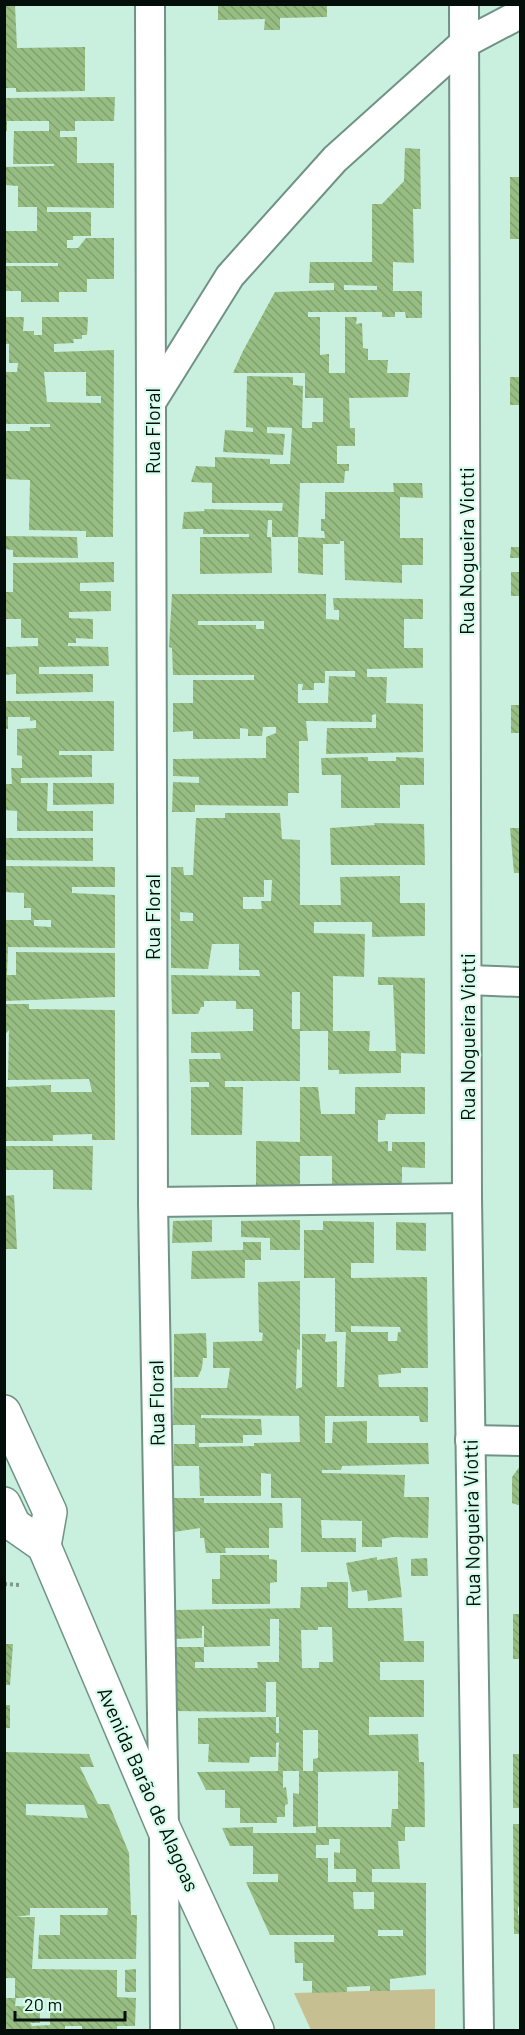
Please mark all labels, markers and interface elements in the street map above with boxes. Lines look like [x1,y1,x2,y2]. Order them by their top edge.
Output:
street label: Rua Floral [140,388,164,474]
street label: Rua Nogueira Viotti [454,467,478,635]
street label: Rua Floral [140,874,164,960]
street label: Rua Nogueira Viotti [455,953,479,1121]
street label: Rua Floral [143,1360,169,1446]
street label: Rua Nogueira Viotti [458,1439,484,1607]
street label: Avenida Barão de Alagoas [93,1683,205,1895]
scale bar [15,1984,124,2022]
text: 20 m [24,1993,62,2015]

